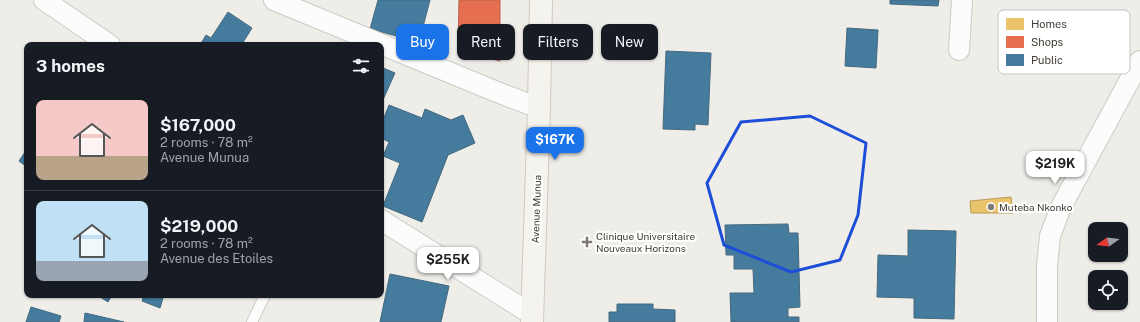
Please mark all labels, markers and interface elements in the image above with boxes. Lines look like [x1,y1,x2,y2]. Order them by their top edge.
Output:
legend [998,10,1130,74]
text: Homes [1031,18,1067,30]
chip: Buy [396,24,449,60]
chip: Rent [457,24,515,60]
chip: Filters [523,24,593,60]
chip: New [601,24,658,60]
text: Shops [1031,36,1063,48]
text: Public [1031,54,1063,66]
icon: filters [350,55,372,77]
text: 3 homes [36,56,105,76]
text: $167,000 [160,115,236,135]
icon: home [68,116,116,164]
pin: $167K [527,127,583,161]
text: $167K [535,132,575,147]
text: 2 rooms · 78 m² [160,135,253,150]
text: Avenue Munua [160,150,249,165]
pin: $219K [1027,151,1083,185]
text: $219K [1035,156,1075,171]
street label: Avenue Munua [529,175,543,243]
place label: Muteba Nkonko [999,201,1073,213]
marker: Muteba Nkonko [986,202,996,212]
text: $219,000 [160,216,238,236]
icon: home [68,217,116,265]
north arrow [1088,222,1128,262]
map controls [1088,222,1128,310]
place label: Clinique Universitaire Nouveaux Horizons [596,230,695,254]
text: 2 rooms · 78 m² [160,236,253,251]
marker: Clinique Universitaire Nouveaux Horizons [581,236,593,248]
pin: $255K [420,247,476,281]
text: Avenue des Etoiles [160,251,273,266]
text: $255K [426,252,470,267]
button: locate [1088,270,1128,310]

